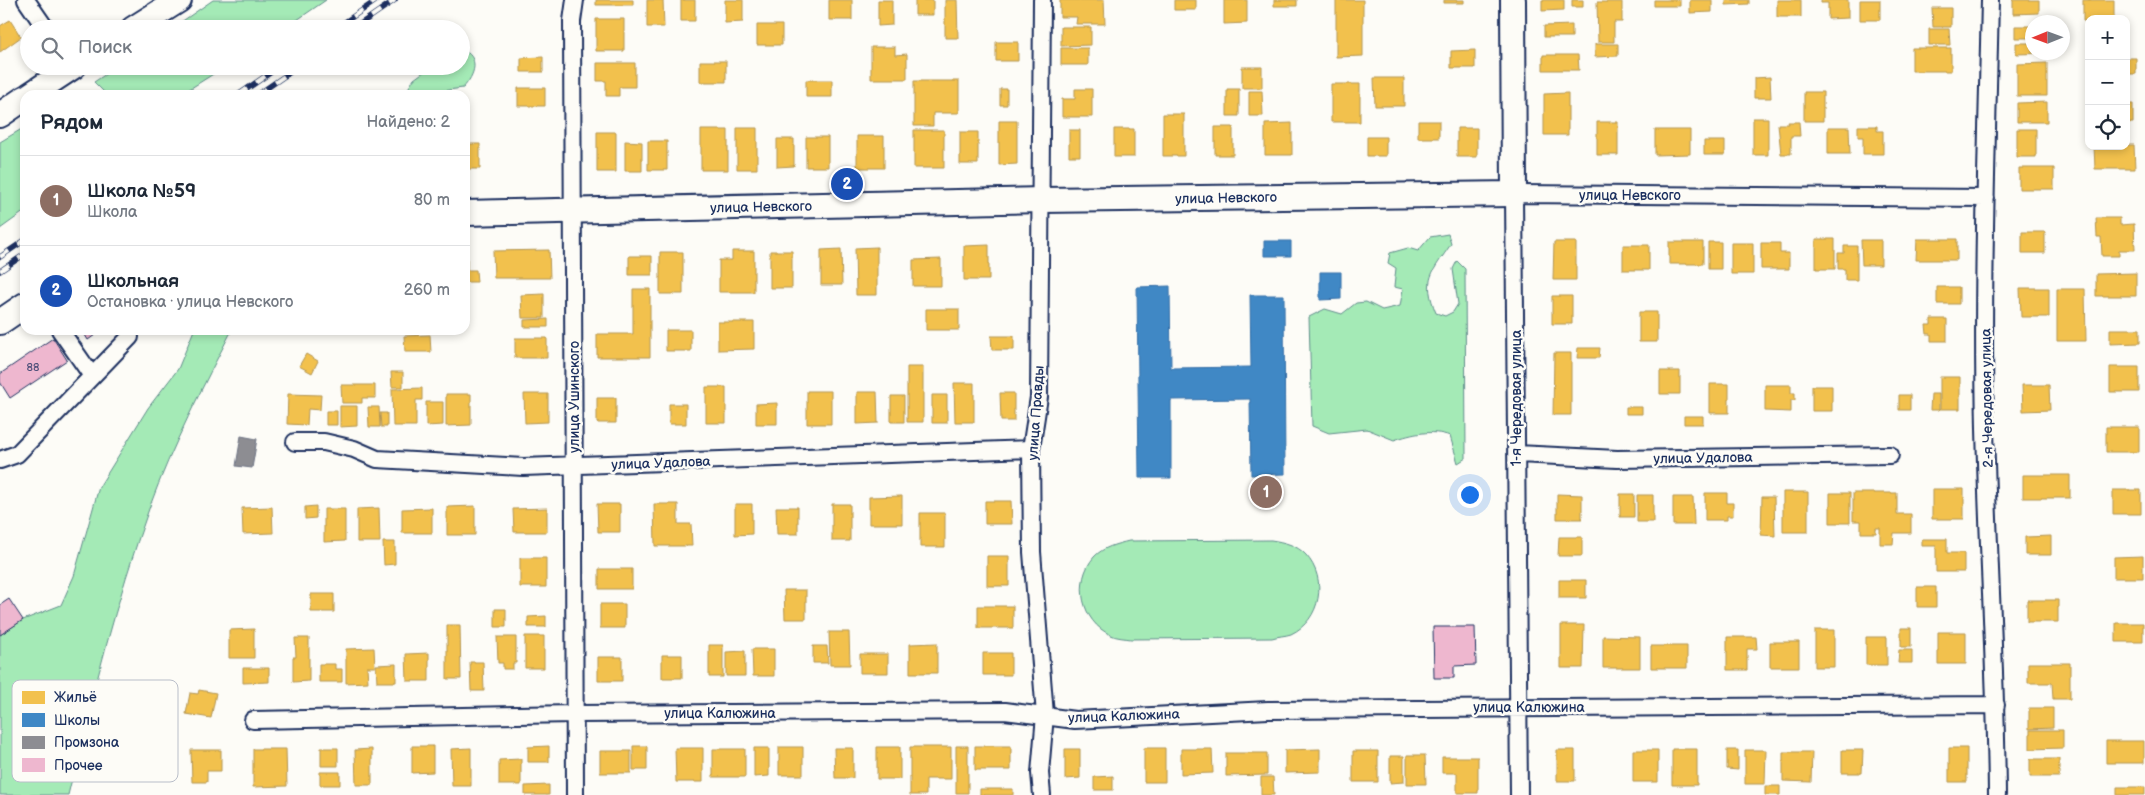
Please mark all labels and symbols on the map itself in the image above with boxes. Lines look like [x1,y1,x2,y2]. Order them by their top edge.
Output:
north arrow [2025,15,2070,60]
pin: 2 [831,165,863,203]
street label: улица Невского [1579,187,1681,204]
street label: улица Невского [1175,189,1277,207]
street label: улица Невского [710,198,812,216]
street label: 2-я Чередовая улица [1977,327,1997,468]
street label: 1-я Чередовая улица [1508,329,1525,466]
street label: улица Ушинского [566,341,583,453]
house number: 88 [27,361,39,374]
street label: улица Правды [1024,365,1048,461]
street label: улица Удалова [1653,449,1754,467]
street label: улица Удалова [611,453,712,473]
pin: 1 [1250,473,1282,511]
your location [1457,482,1483,508]
legend [12,680,178,782]
text: Жильё [54,689,97,706]
street label: улица Калюжина [1473,699,1586,716]
street label: улица Калюжина [664,705,777,722]
street label: улица Калюжина [1068,706,1181,726]
text: Школы [54,712,100,729]
text: Промзона [54,734,120,751]
text: Прочее [54,757,103,774]

